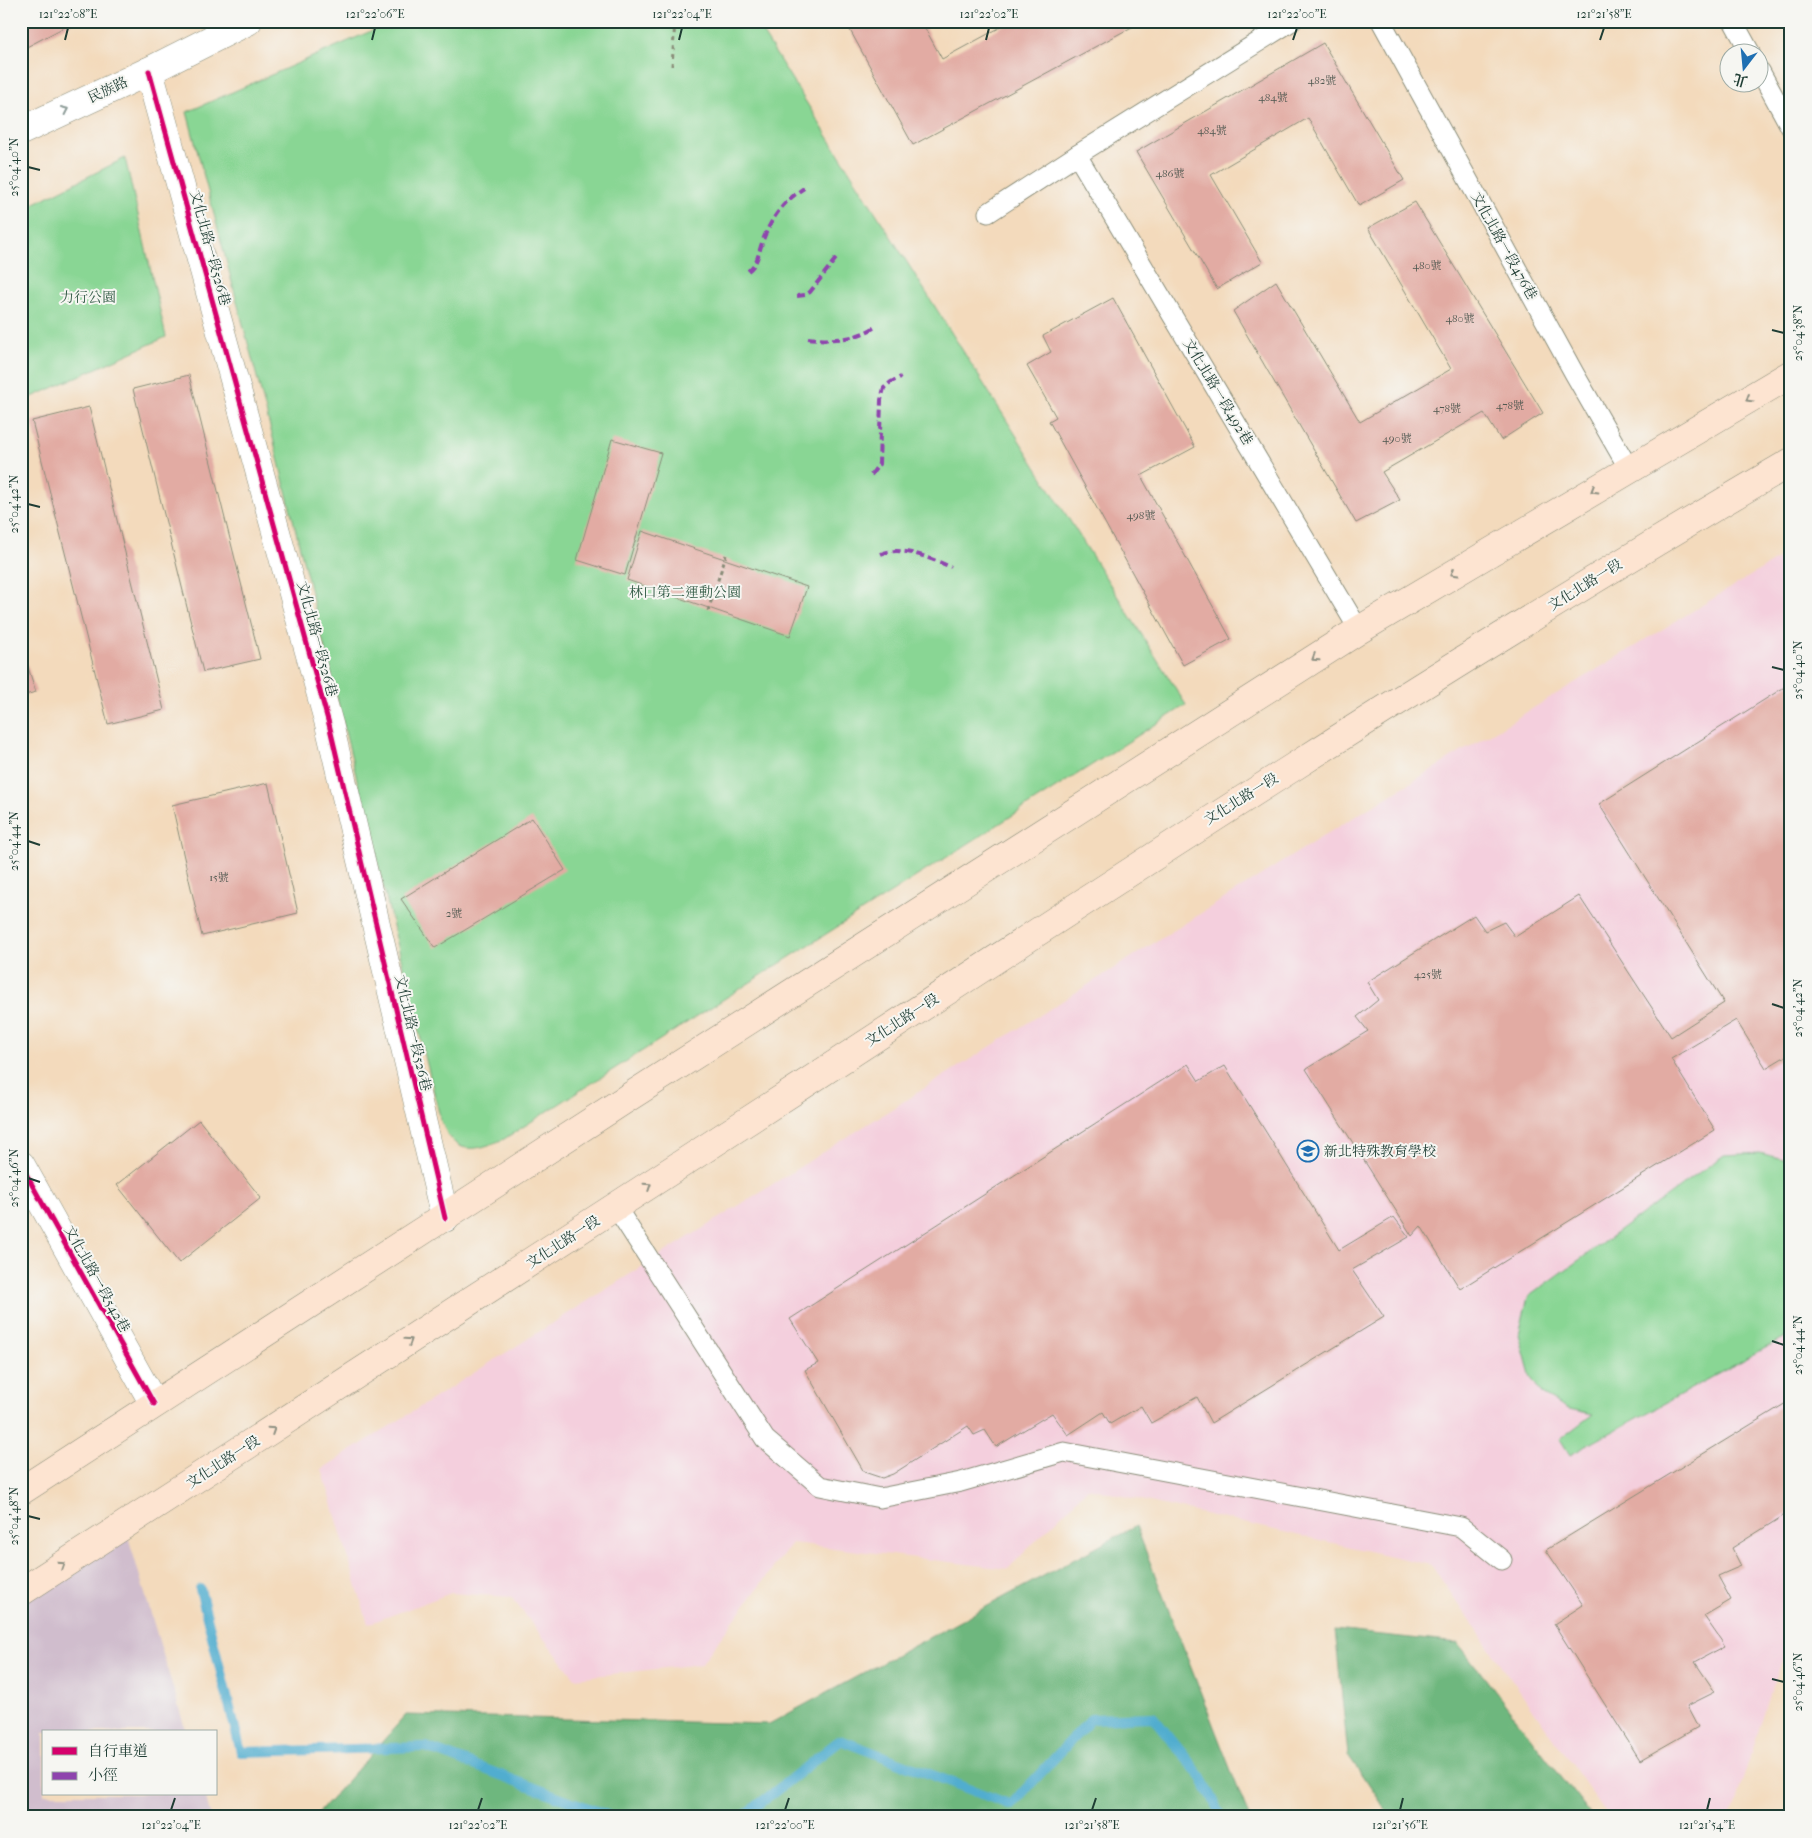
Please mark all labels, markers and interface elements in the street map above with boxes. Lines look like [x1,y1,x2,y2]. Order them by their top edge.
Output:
text: 121°22'08"E [39,7,97,21]
text: 121°22'06"E [345,7,405,21]
text: 121°22'04"E [652,7,712,21]
text: 121°22'02"E [960,7,1018,21]
text: 121°22'00"E [1267,7,1327,21]
text: 121°21'58"E [1576,7,1632,21]
north arrow [1720,42,1770,92]
text: 北 [1731,70,1750,90]
street label: 民族路 [85,73,131,107]
house number: 482號 [1308,74,1336,87]
house number: 484號 [1258,91,1288,104]
one-way arrow [60,106,69,116]
house number: 484號 [1197,124,1227,137]
text: 25°04'40"N [7,137,21,197]
house number: 486號 [1156,167,1184,180]
street label: 文化北路一段526巷 [186,188,234,308]
street label: 文化北路一段476巷 [1467,189,1541,303]
house number: 480號 [1412,259,1442,272]
park label: 力行公園 [60,289,116,306]
text: 25°04'38"N [1791,305,1805,361]
house number: 480號 [1445,312,1475,325]
street label: 文化北路一段492巷 [1180,336,1256,448]
one-way arrow [1745,392,1754,402]
house number: 478號 [1496,399,1524,412]
house number: 478號 [1433,402,1461,415]
house number: 490號 [1382,432,1412,445]
text: 25°04'42"N [7,475,21,533]
one-way arrow [1590,484,1599,494]
house number: 498號 [1127,509,1155,522]
street label: 文化北路一段 [1545,556,1625,614]
one-way arrow [1451,567,1460,577]
street label: 文化北路一段526巷 [293,579,341,699]
park label: 林口第二運動公園 [629,584,741,601]
text: 25°04'40"N [1791,640,1805,700]
one-way arrow [1312,651,1321,661]
street label: 文化北路一段 [1201,770,1281,828]
text: 25°04'44"N [7,811,21,871]
house number: 15號 [209,871,229,884]
house number: 2號 [446,907,462,920]
house number: 425號 [1414,968,1442,981]
street label: 文化北路一段526巷 [391,973,435,1093]
text: 25°04'42"N [1791,979,1805,1037]
street label: 文化北路一段 [862,990,942,1050]
school or university icon: 新北特殊教育學校 [1296,1139,1320,1163]
place label: 新北特殊教育學校 [1324,1143,1436,1160]
text: 25°04'46"N [7,1148,21,1208]
one-way arrow [642,1183,651,1193]
street label: 文化北路一段 [523,1212,603,1272]
street label: 文化北路一段542巷 [61,1223,133,1335]
text: 25°04'44"N [1791,1315,1805,1375]
one-way arrow [403,1338,412,1348]
one-way arrow [267,1426,276,1436]
street label: 文化北路一段 [183,1432,263,1492]
text: 25°04'48"N [7,1487,21,1545]
one-way arrow [57,1562,66,1572]
text: 25°04'46"N [1791,1652,1805,1712]
legend [42,1730,218,1796]
text: 自行車道 [88,1742,148,1760]
text: 小徑 [88,1766,118,1784]
text: 121°22'04"E [141,1818,201,1832]
text: 121°22'02"E [449,1818,507,1832]
text: 121°22'00"E [755,1818,815,1832]
text: 121°21'58"E [1064,1818,1120,1832]
text: 121°21'56"E [1372,1818,1428,1832]
text: 121°21'54"E [1679,1818,1735,1832]

